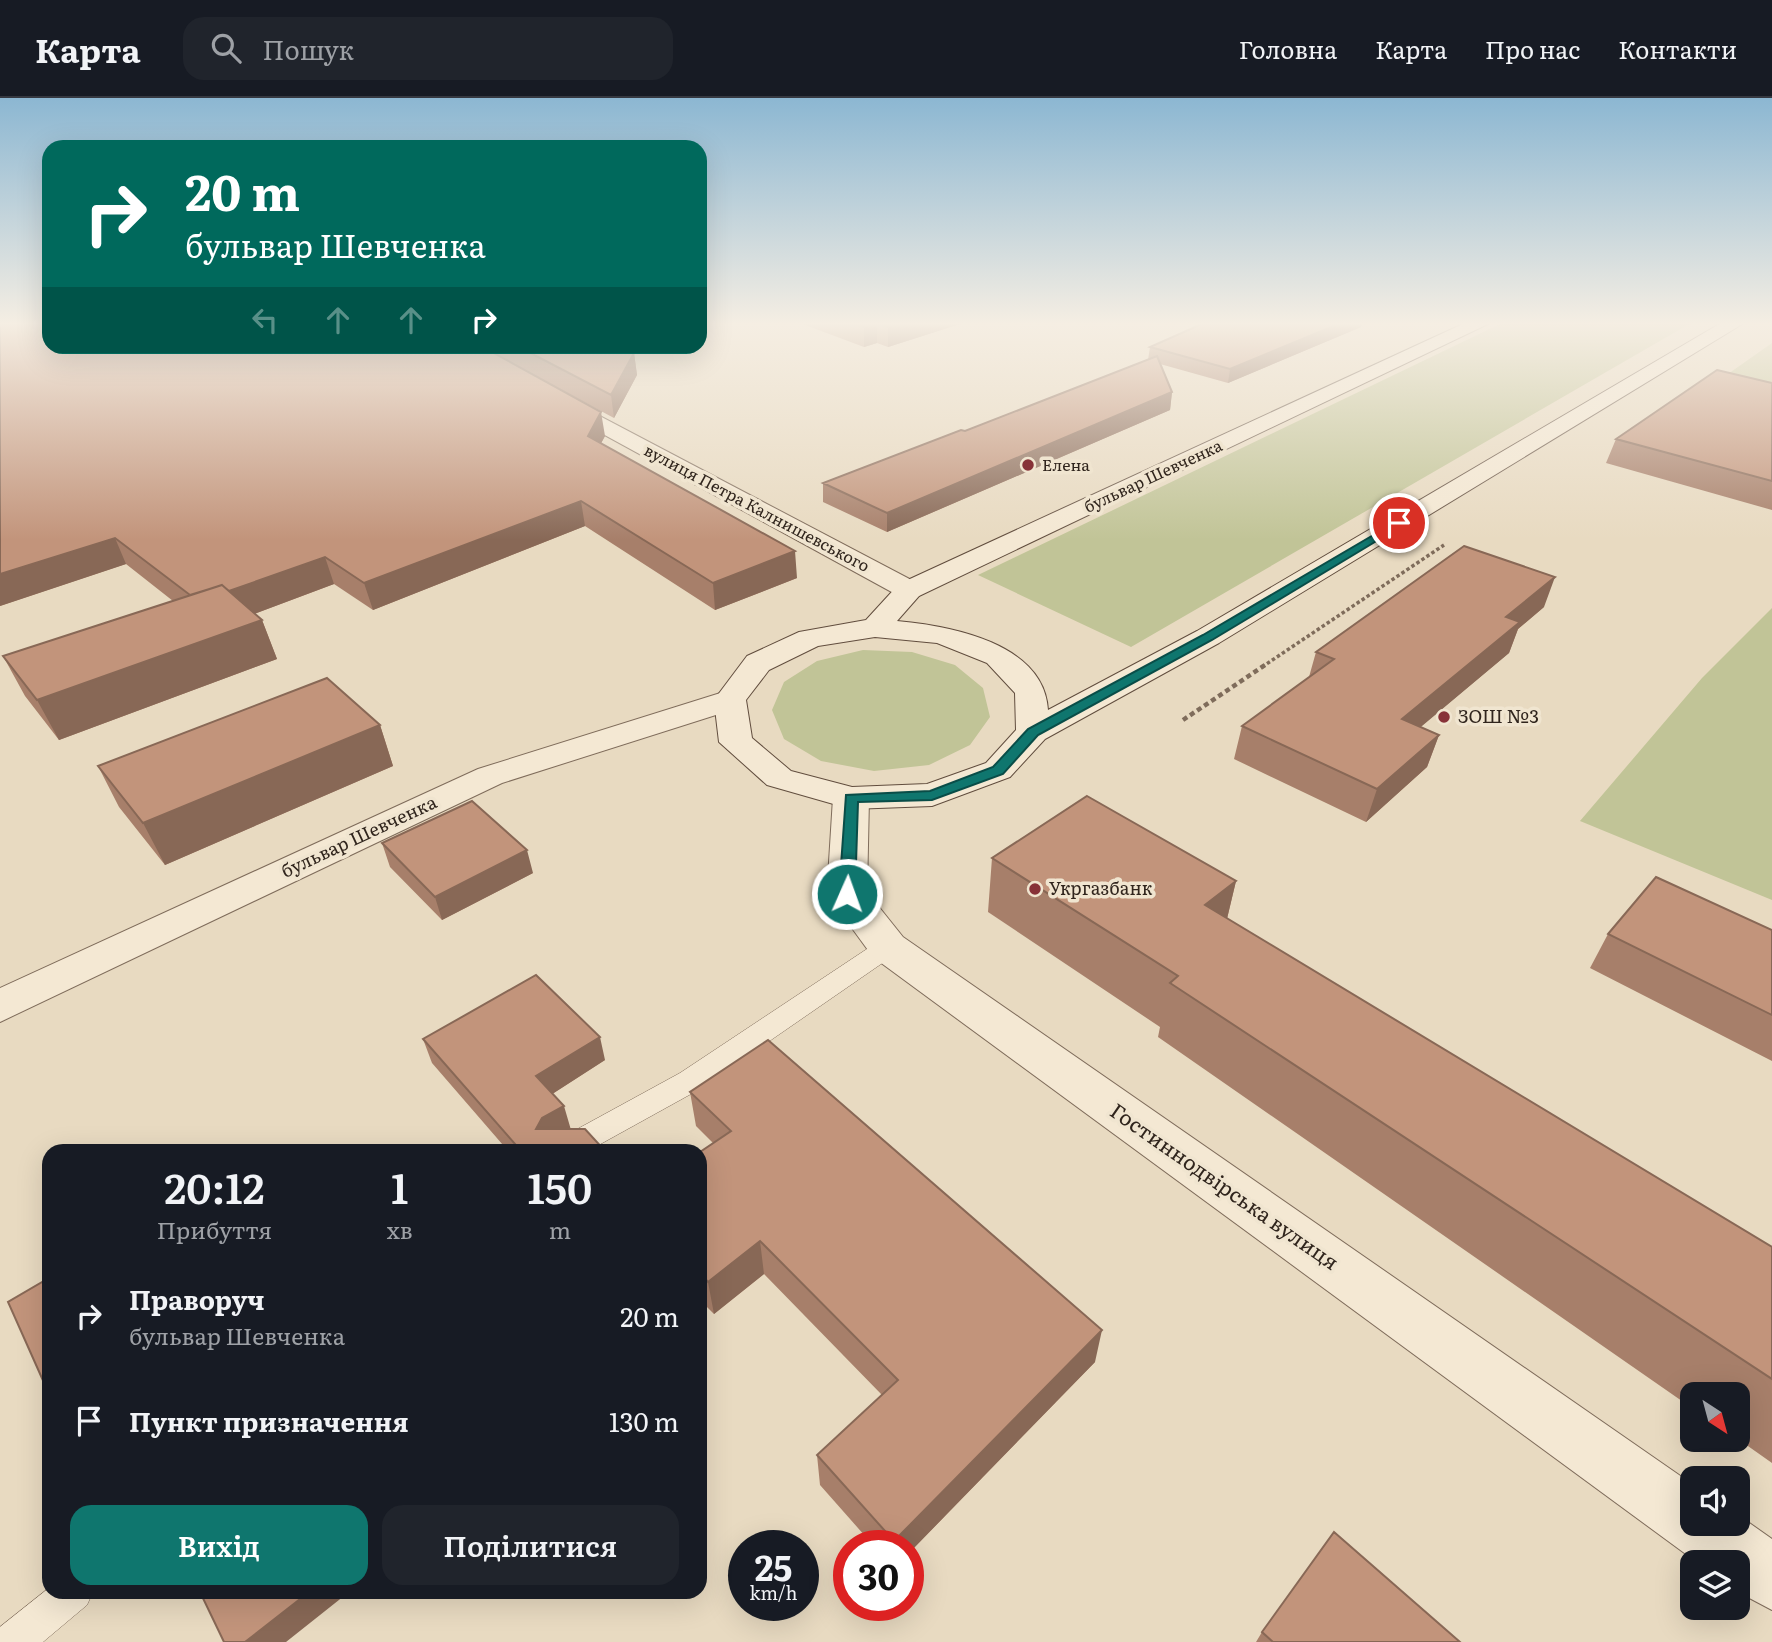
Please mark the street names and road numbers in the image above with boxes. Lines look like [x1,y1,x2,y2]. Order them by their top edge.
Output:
street label: бульвар Шевченка [1079,432,1226,518]
street label: вулиця Петра Калнишевського [640,437,874,577]
street label: бульвар Шевченка [276,788,441,884]
street label: Гостиннодвірська вулиця [1105,1094,1346,1276]

